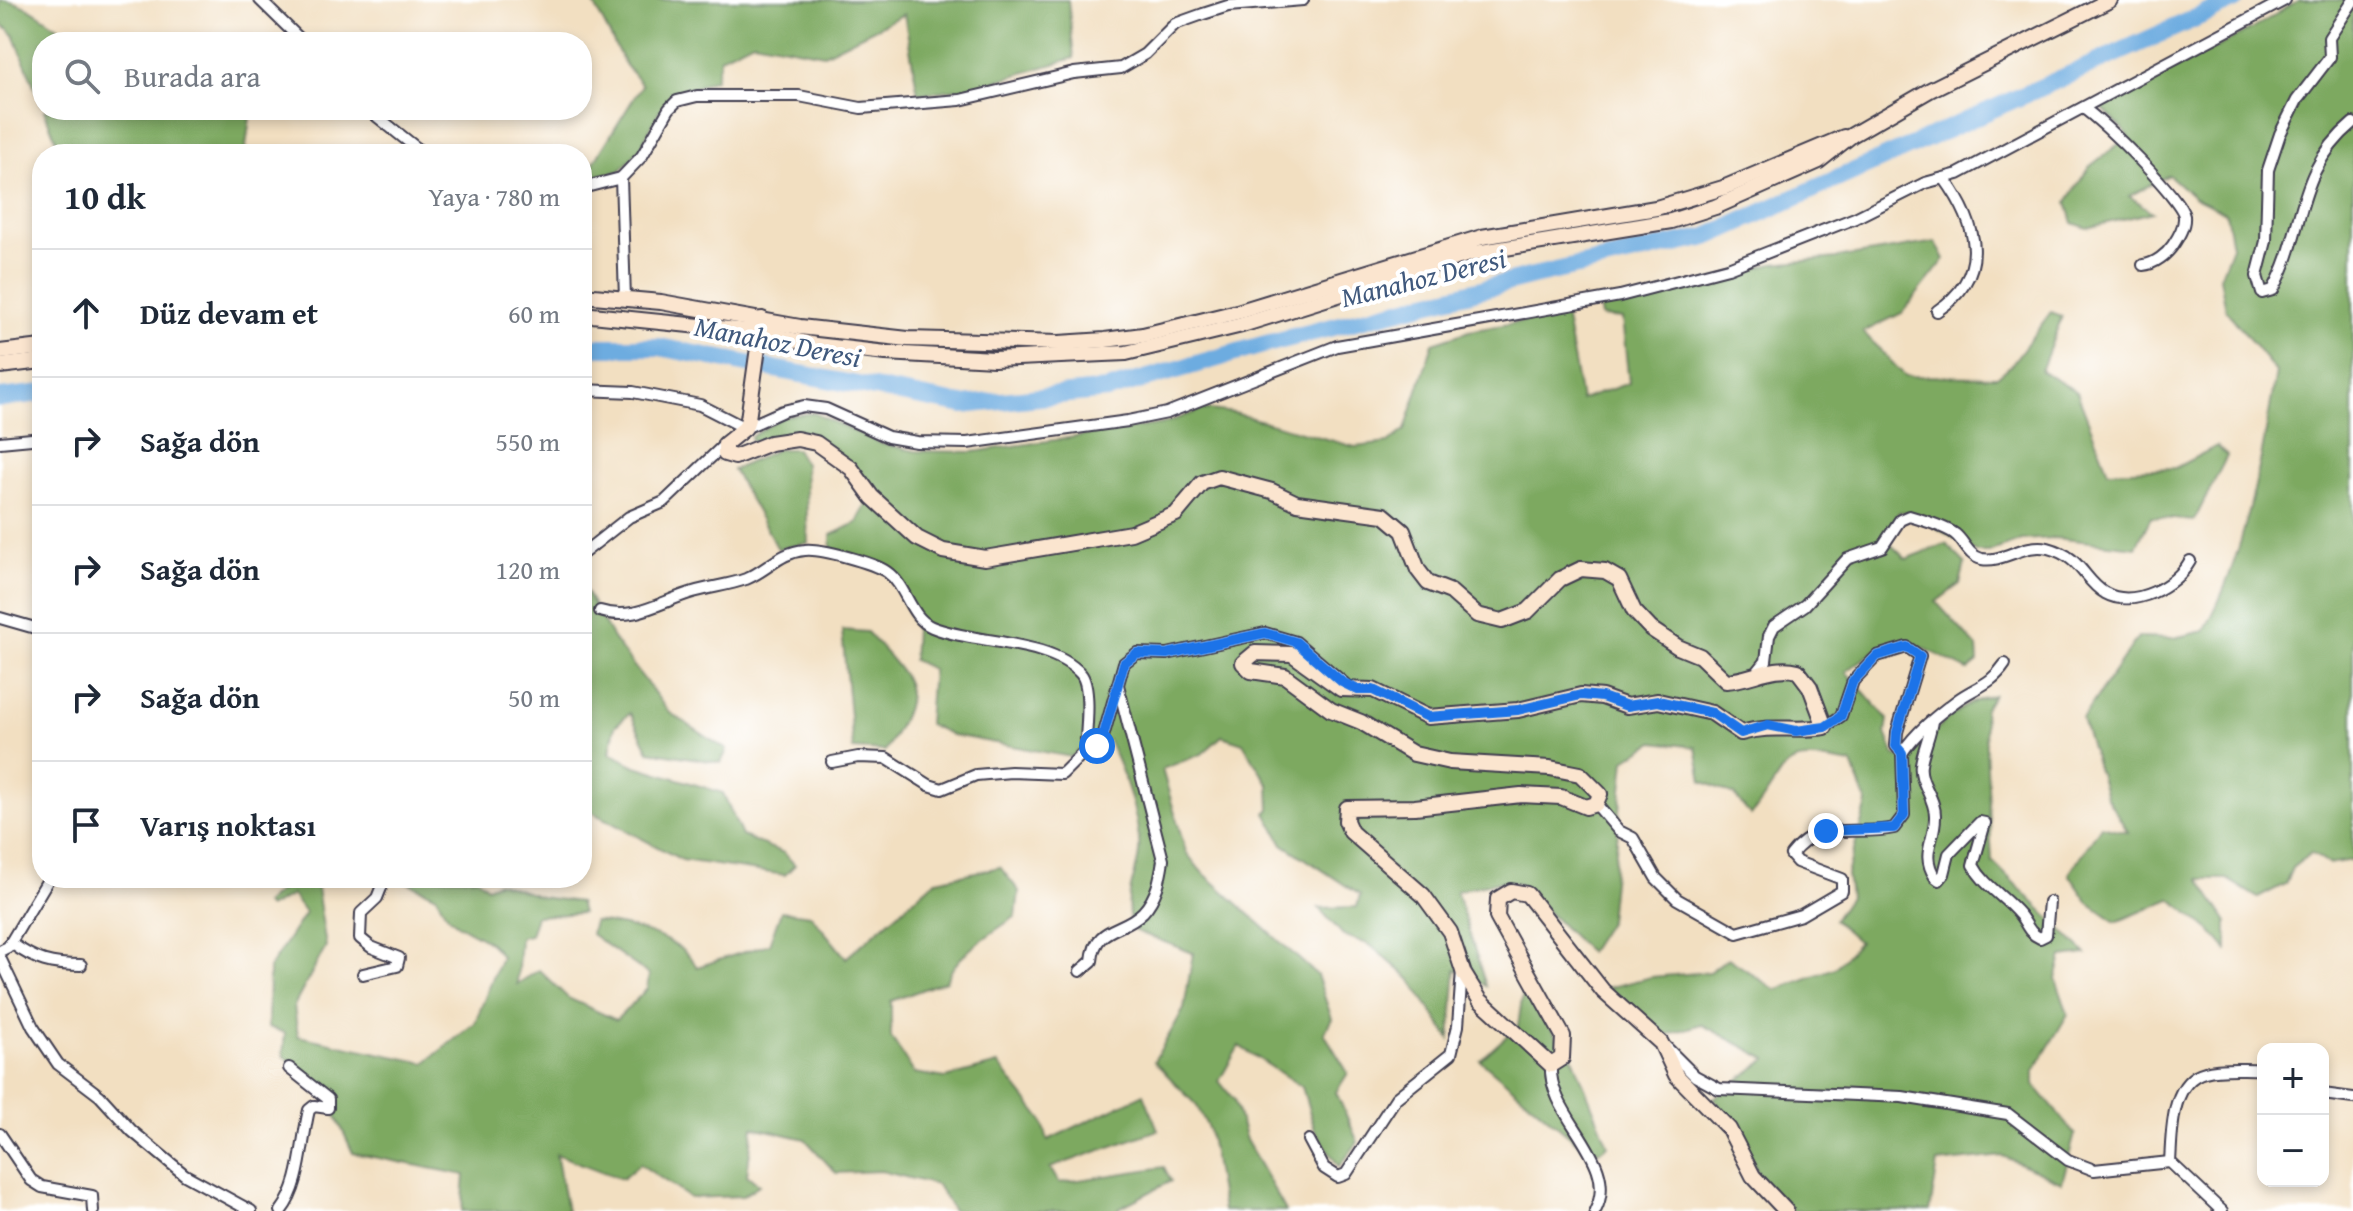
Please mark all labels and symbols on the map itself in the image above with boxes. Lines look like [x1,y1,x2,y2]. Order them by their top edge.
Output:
water label: Manahoz Deresi [1336,237,1510,317]
water label: Manahoz Deresi [691,305,865,377]
route start [1079,728,1115,764]
route end [1808,813,1844,849]

